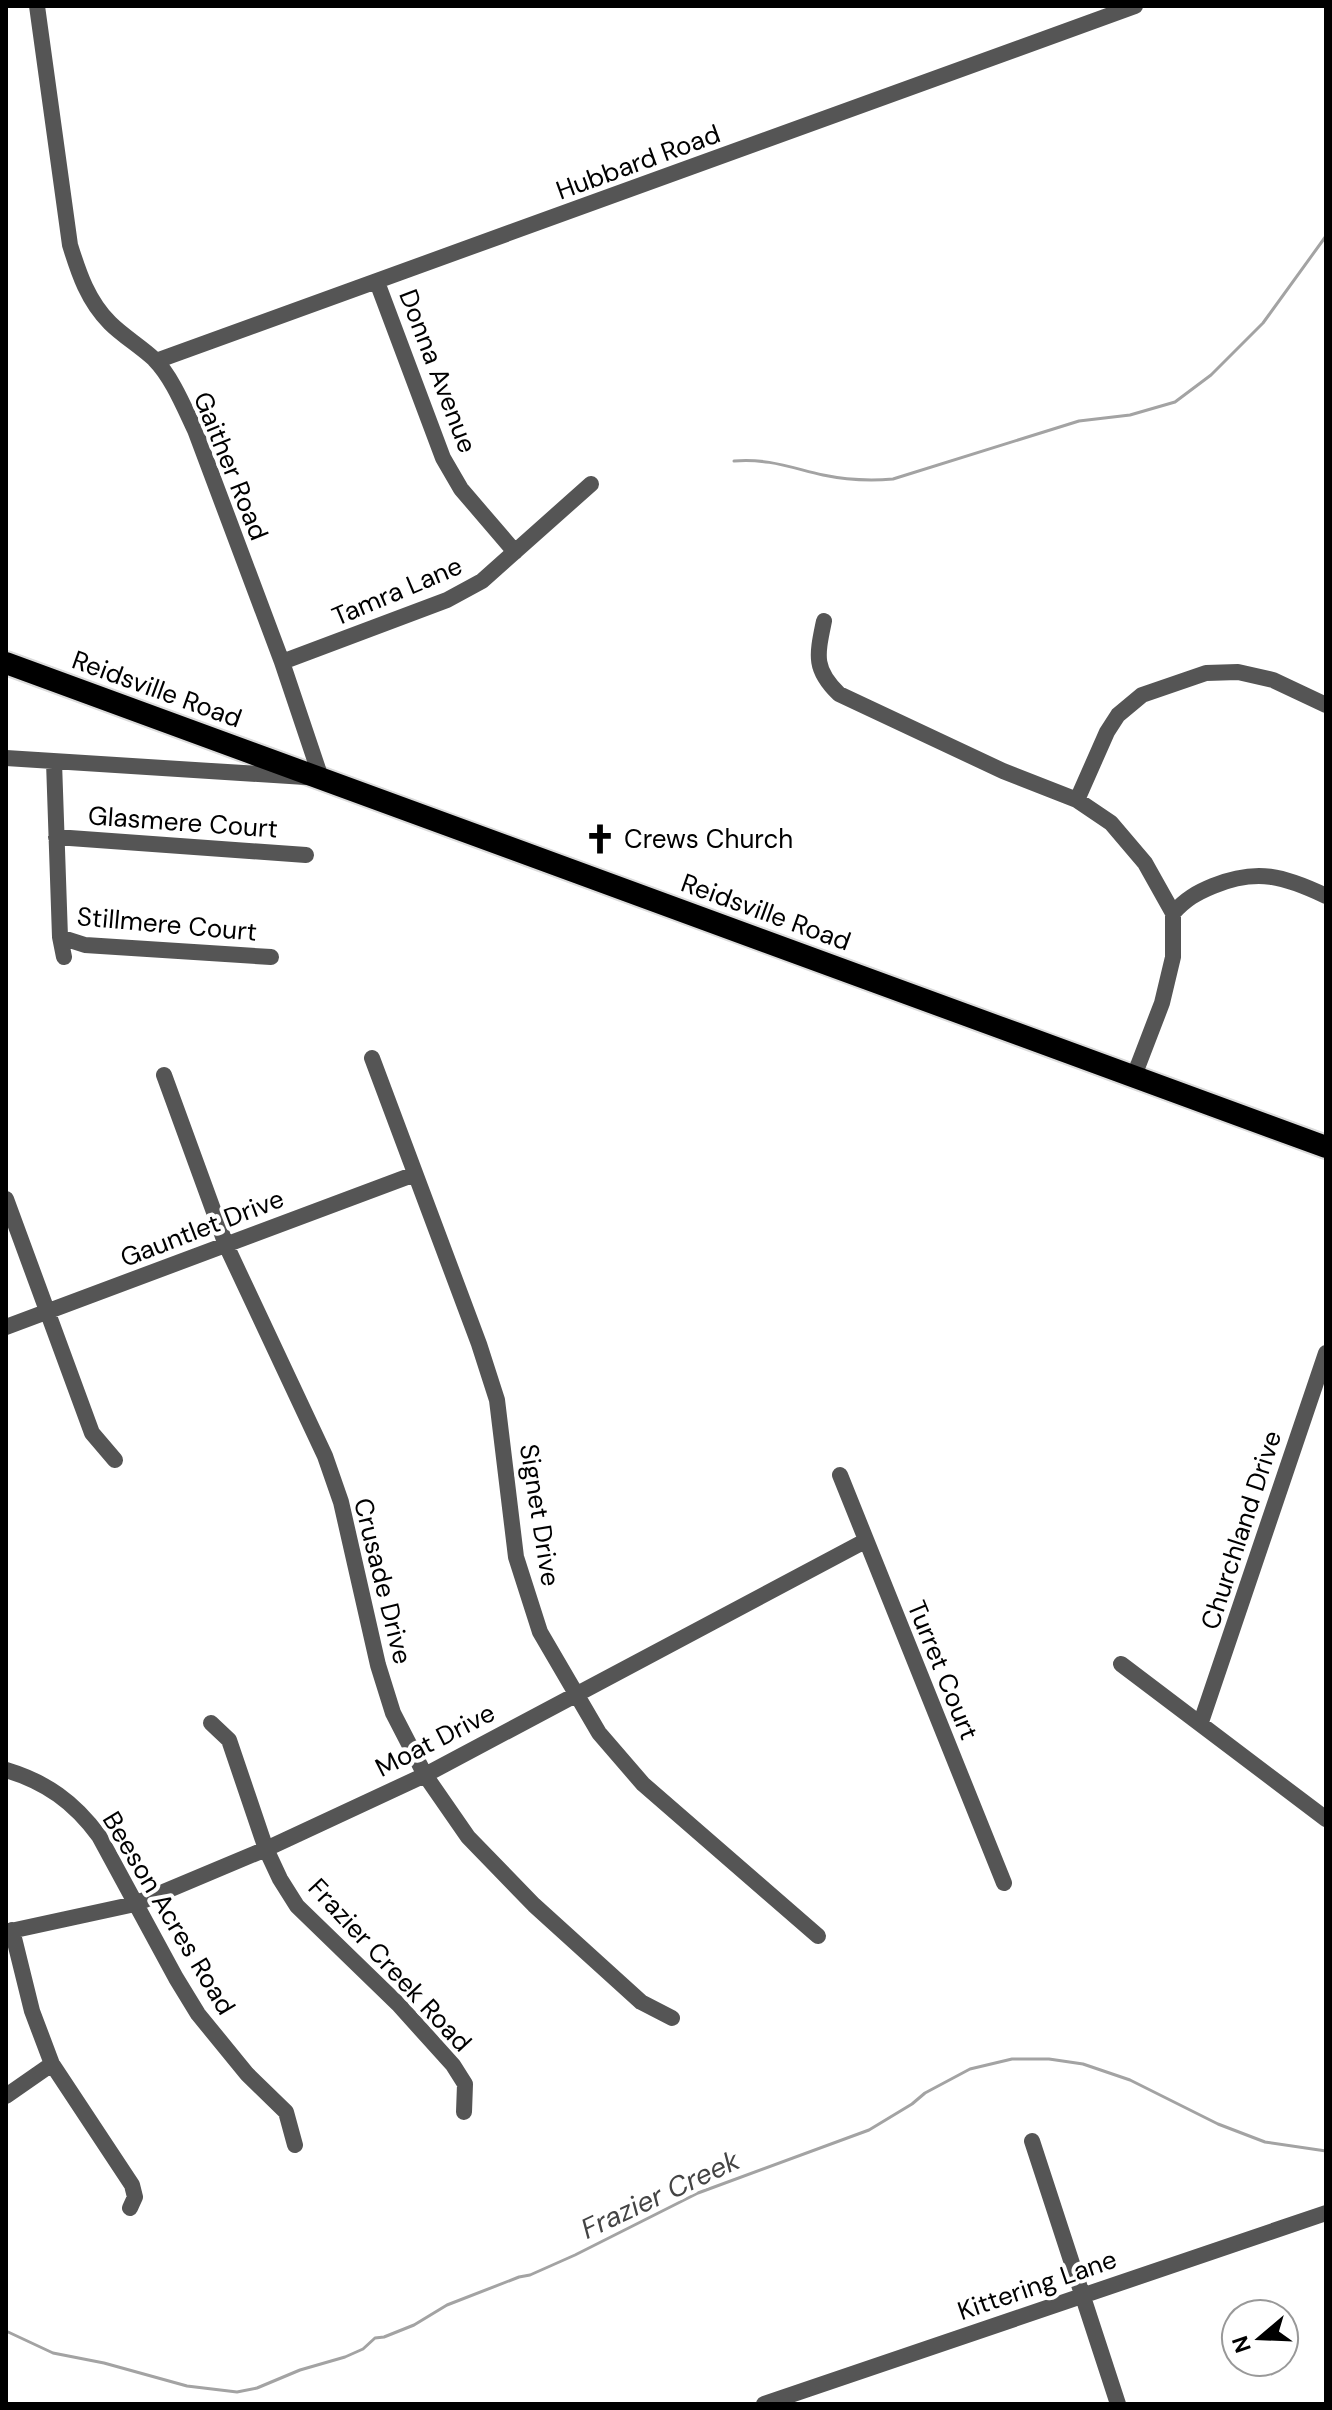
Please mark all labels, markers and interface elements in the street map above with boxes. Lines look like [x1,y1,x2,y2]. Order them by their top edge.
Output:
street label: Hubbard Road [551,117,725,207]
street label: Donna Avenue [391,284,485,458]
street label: Gaither Road [186,387,276,545]
street label: Tamra Lane [327,548,467,634]
street label: Reidsville Road [68,643,246,735]
street label: Glasmere Court [87,798,279,846]
church icon: Crews Church [583,822,617,856]
place label: Crews Church [624,822,793,856]
street label: Reidsville Road [677,866,855,958]
street label: Stillmere Court [76,899,258,949]
street label: Gauntlet Drive [115,1181,289,1275]
street label: Churchland Drive [1193,1426,1289,1634]
street label: Signet Drive [512,1441,568,1589]
street label: Crusade Drive [346,1494,420,1668]
street label: Turret Court [900,1595,986,1745]
street label: Moat Drive [369,1695,501,1785]
street label: Beeson Acres Road [95,1805,243,2021]
street label: Frazier Creek Road [301,1871,479,2059]
water label: Frazier Creek [575,2141,746,2247]
street label: Kittering Lane [953,2242,1121,2328]
north arrow [1220,2298,1300,2378]
text: N [1225,2332,1258,2357]

